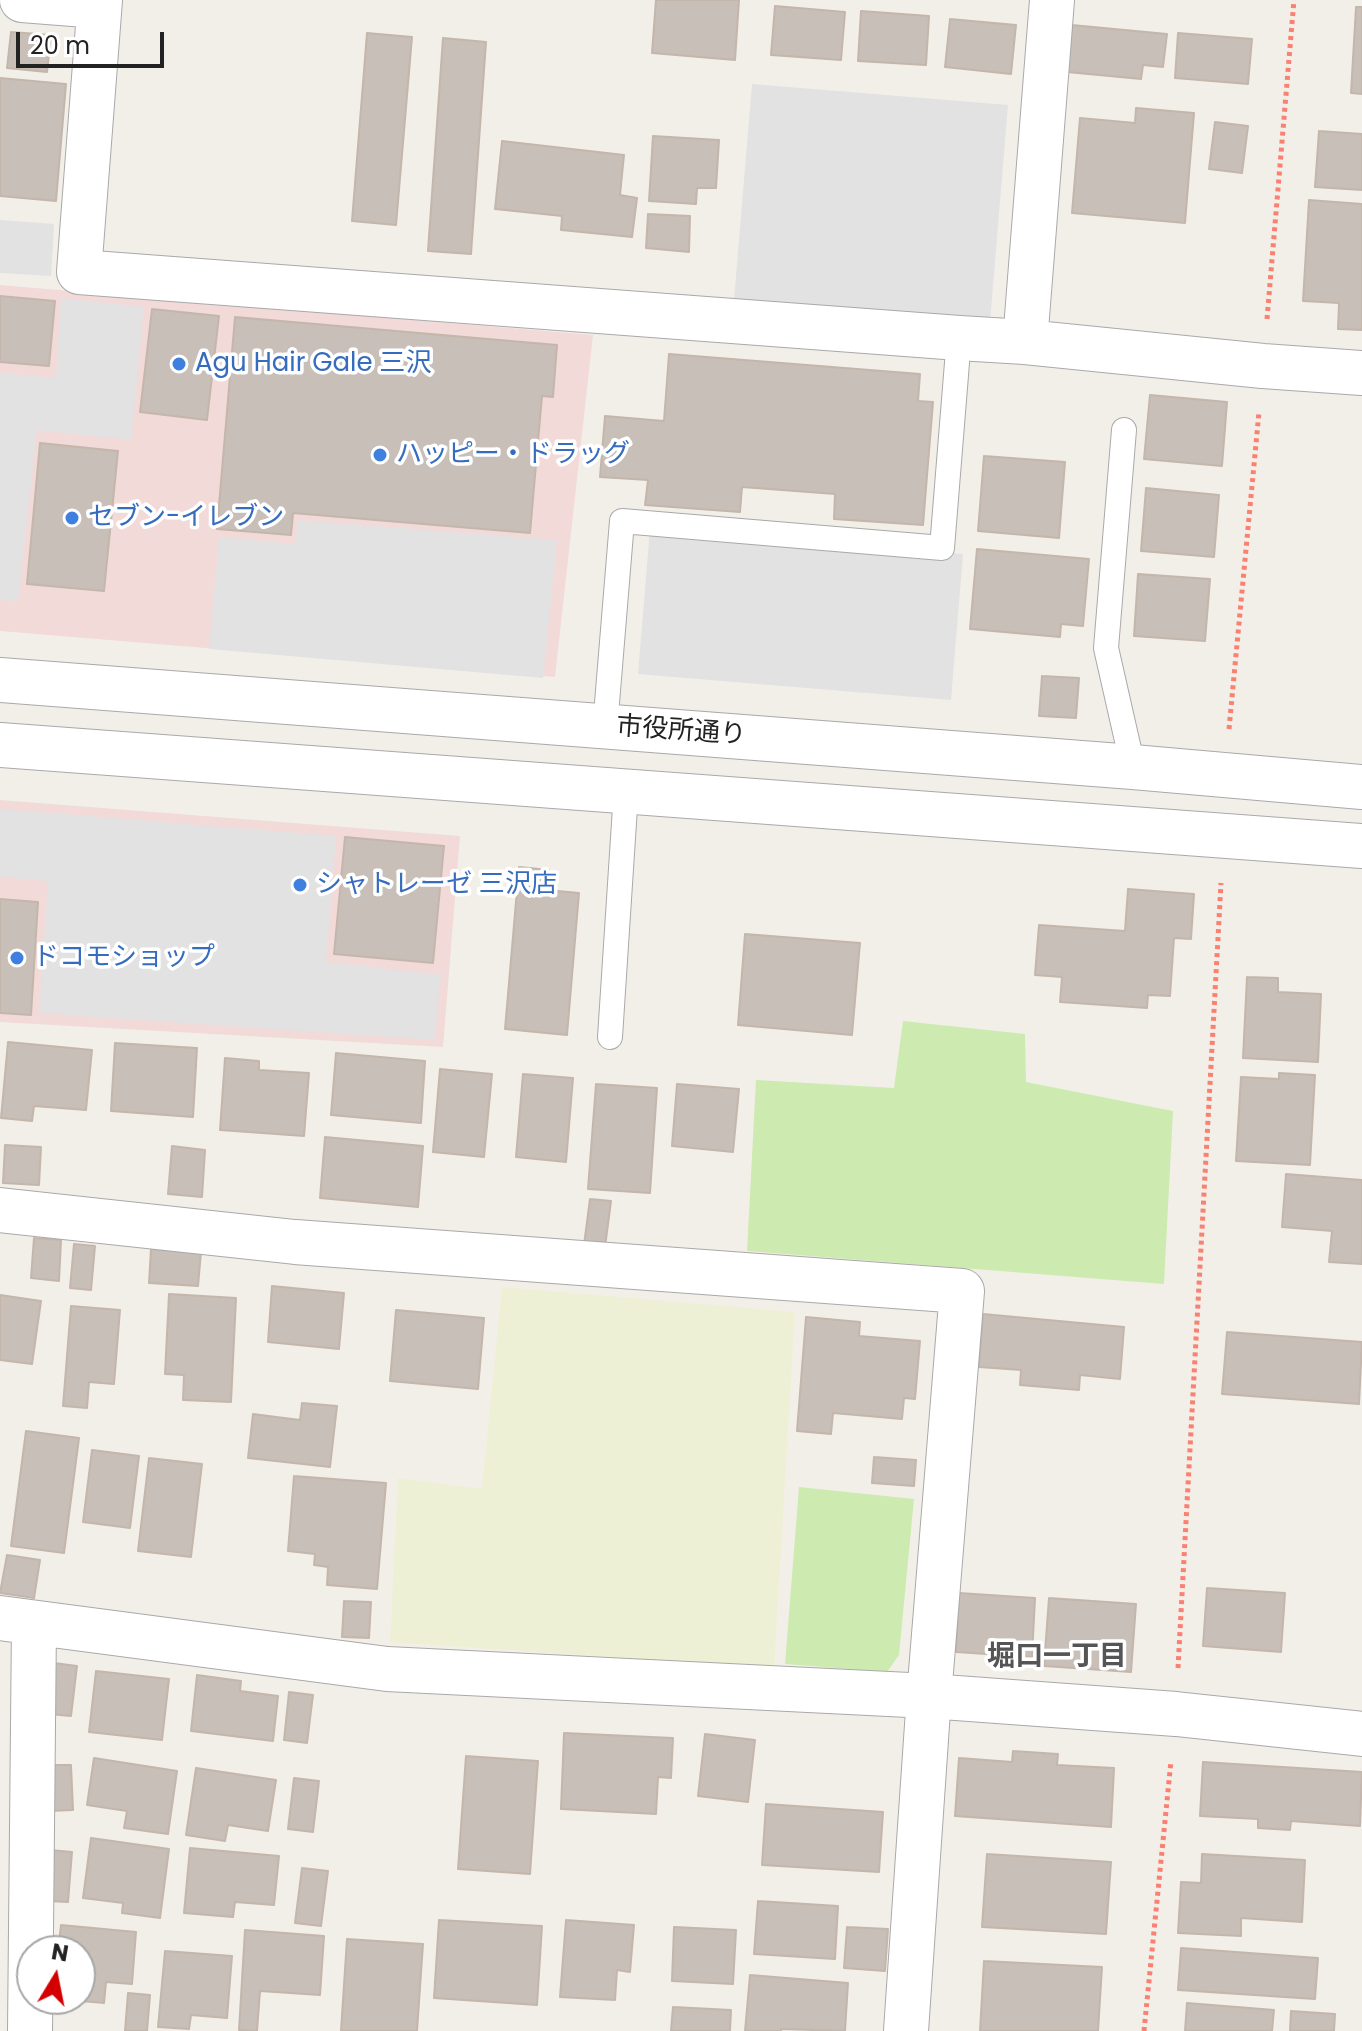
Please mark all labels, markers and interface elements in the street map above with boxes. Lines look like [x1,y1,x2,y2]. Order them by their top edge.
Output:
scale bar [20,16,168,66]
text: 20 m [30,29,90,62]
place label: Agu Hair Gale 三沢 [195,348,432,380]
marker: Agu Hair Gale 三沢 [170,355,188,373]
place label: ハッピー・ドラッグ [396,439,630,471]
marker: ハッピー・ドラッグ [371,446,389,464]
place label: セブン-イレブン [88,502,284,534]
marker: セブン-イレブン [63,509,81,527]
street label: 市役所通り [615,712,747,752]
place label: シャトレーゼ 三沢店 [316,869,557,901]
marker: シャトレーゼ 三沢店 [291,876,309,894]
place label: ドコモショップ [33,942,215,974]
marker: ドコモショップ [8,949,26,967]
district label: 堀口一丁目 [987,1641,1127,1675]
north arrow [16,1935,96,2015]
text: N [49,1936,71,1970]

